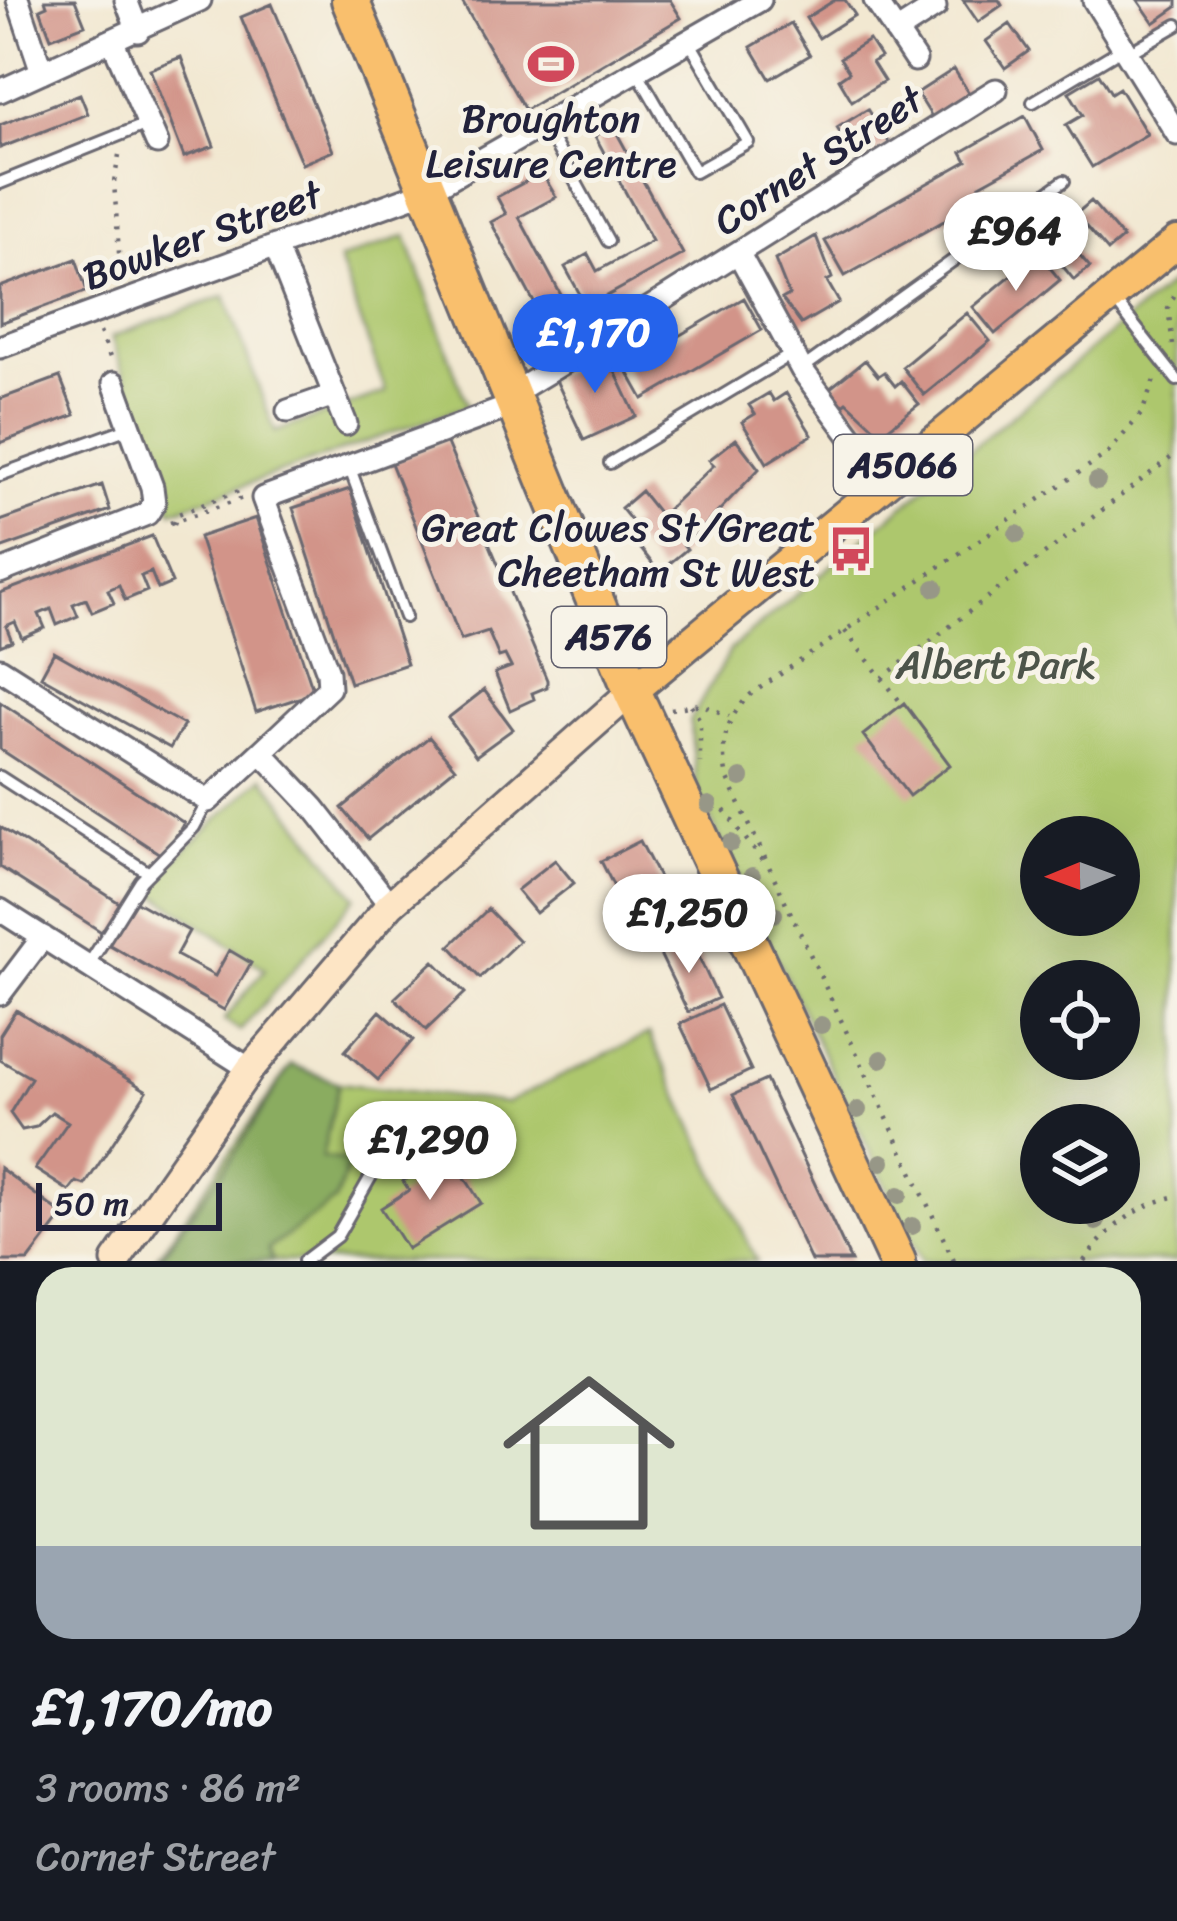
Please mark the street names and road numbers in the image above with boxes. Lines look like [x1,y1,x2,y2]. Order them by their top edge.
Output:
street label: Cornet Street [699,65,938,254]
street label: Bowker Street [73,159,333,310]
road number: A5066 [834,435,972,495]
road number: A576 [552,607,666,667]

